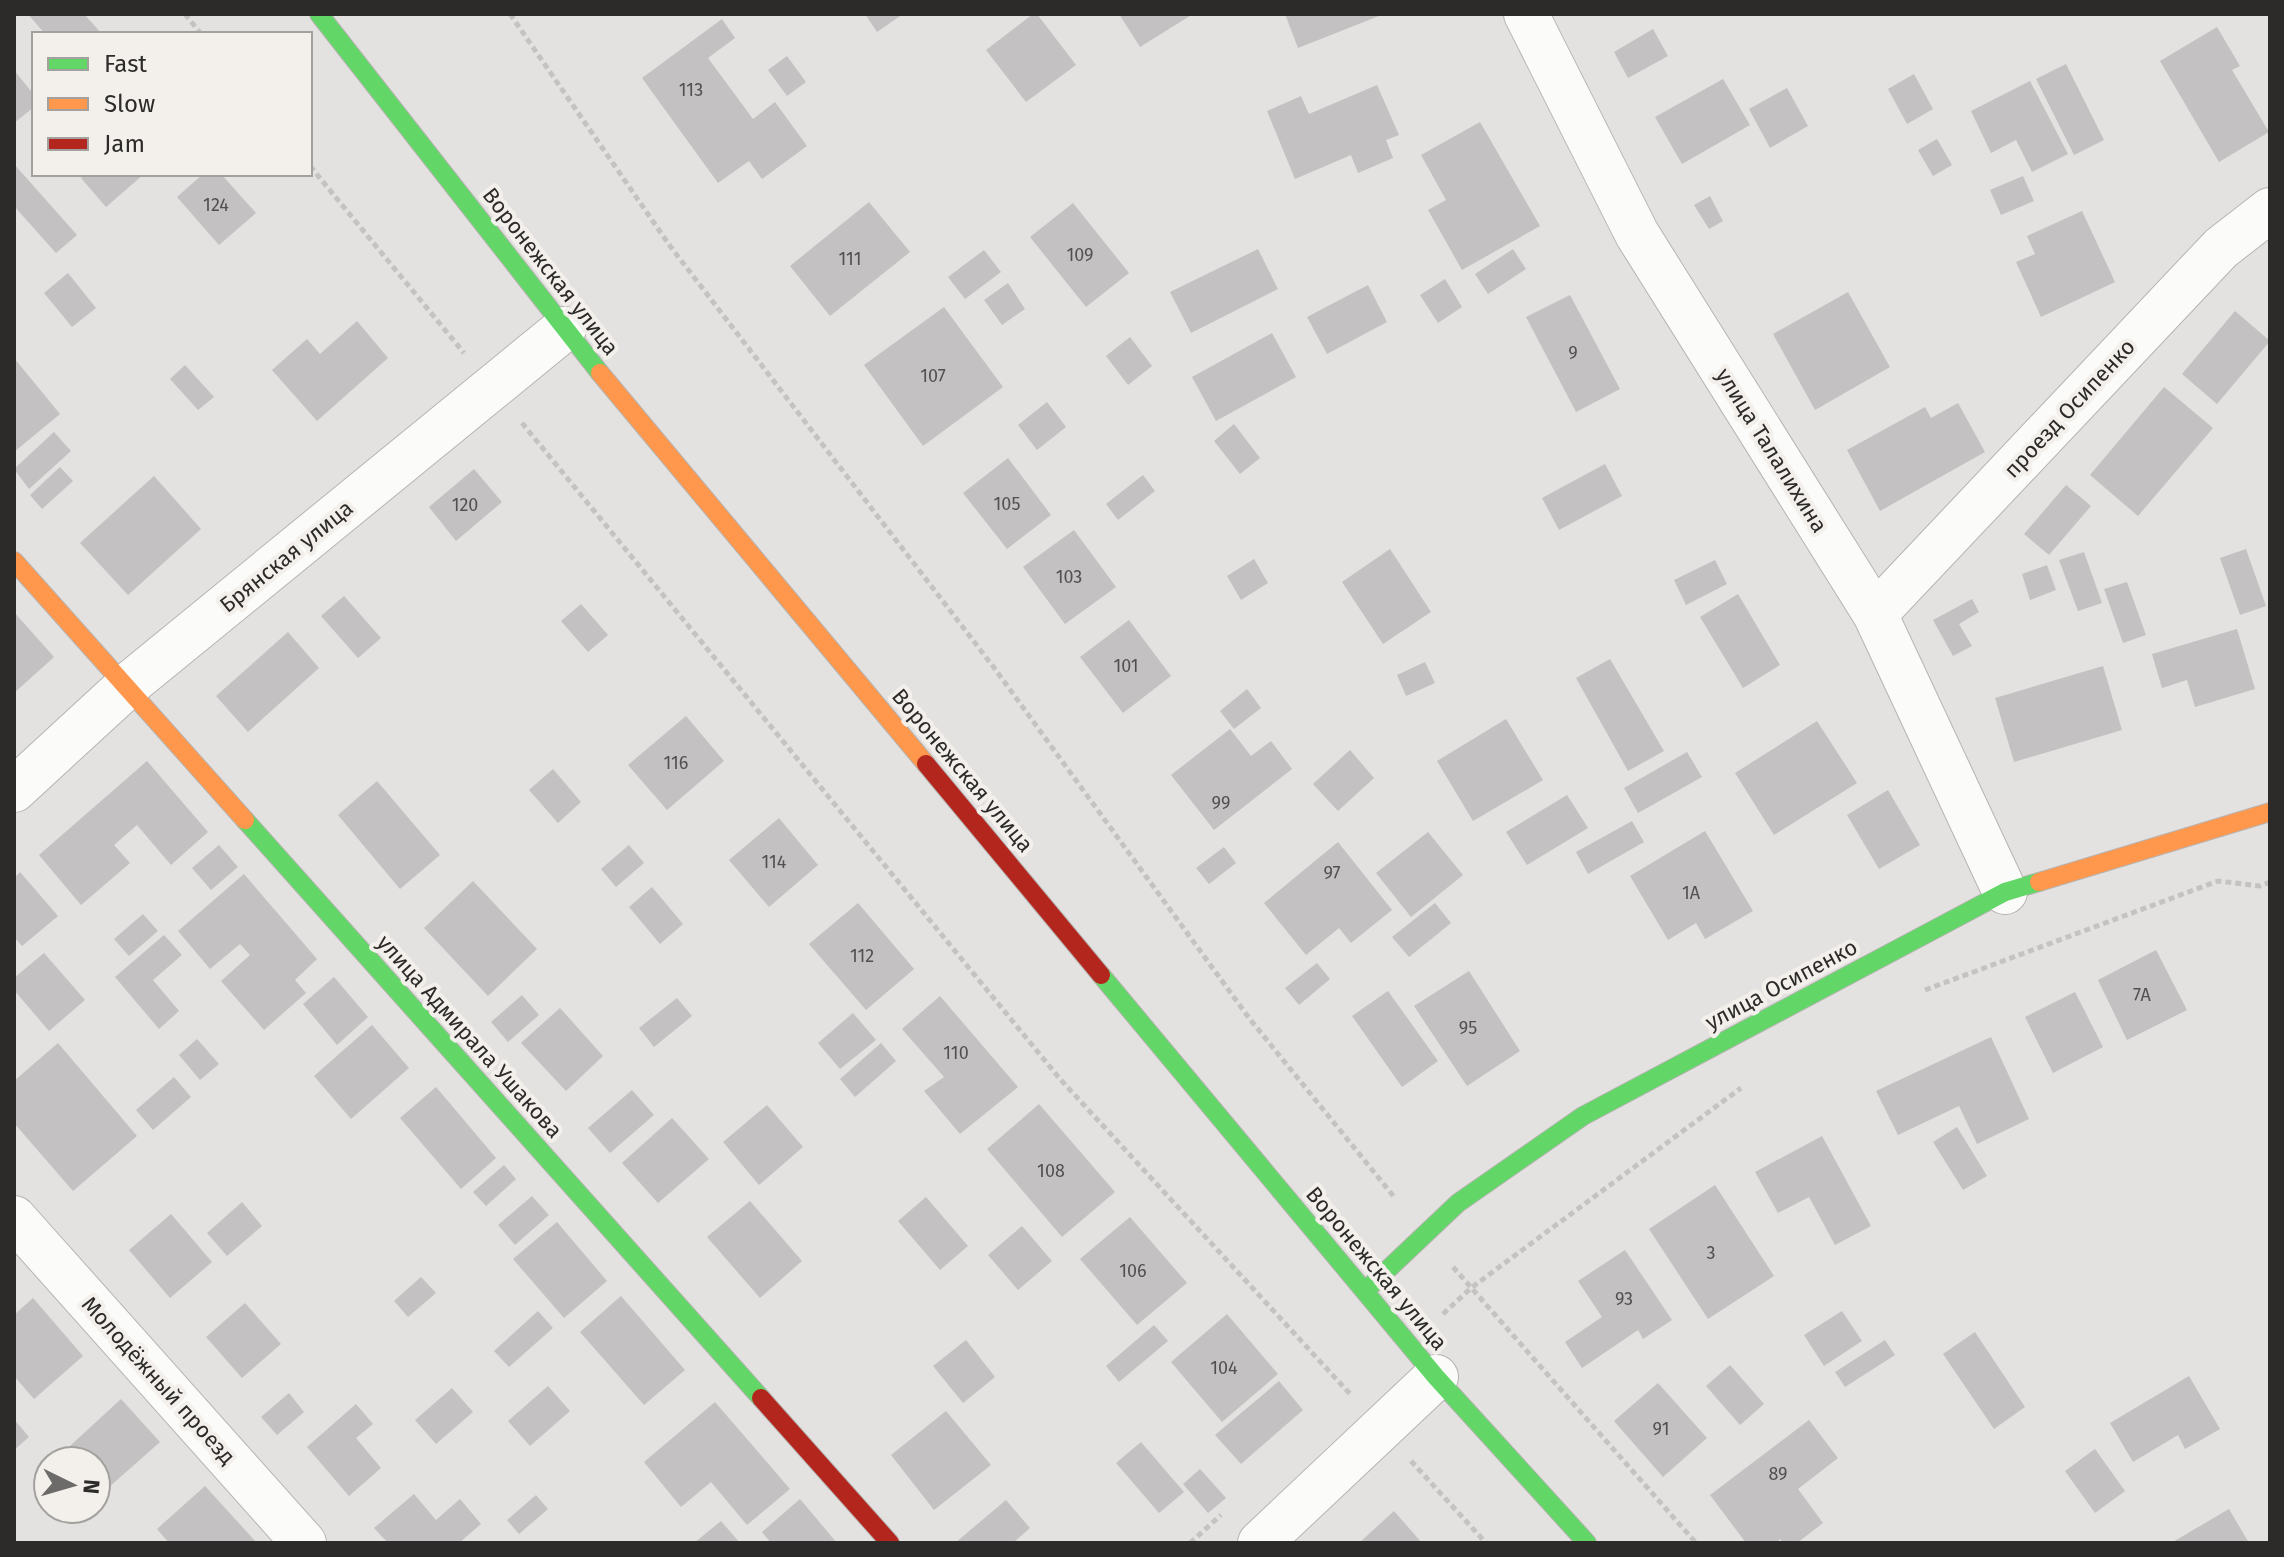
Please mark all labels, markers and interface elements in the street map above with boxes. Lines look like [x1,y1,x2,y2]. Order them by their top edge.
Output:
legend [32,32,312,176]
text: Fast [104,50,147,78]
house number: 113 [679,79,703,101]
text: Slow [104,90,155,118]
text: Jam [104,130,145,158]
street label: Воронежская улица [477,182,624,361]
house number: 124 [203,194,229,216]
house number: 109 [1066,244,1094,266]
house number: 111 [839,248,861,270]
street label: проезд Осипенко [1998,333,2141,483]
house number: 9 [1568,342,1578,364]
street label: улица Талалихина [1710,363,1833,537]
house number: 107 [920,365,946,387]
house number: 105 [994,493,1020,515]
street label: Брянская улица [214,494,358,618]
house number: 120 [452,494,478,516]
house number: 103 [1056,566,1082,588]
house number: 101 [1113,655,1139,677]
street label: Воронежская улица [886,683,1039,858]
house number: 116 [664,752,688,774]
house number: 99 [1212,792,1230,814]
house number: 114 [762,851,787,873]
house number: 97 [1323,862,1341,884]
house number: 1А [1682,882,1701,904]
street label: улица Адмирала Ушакова [371,929,568,1144]
street label: улица Осипенко [1701,933,1862,1036]
house number: 112 [850,945,874,967]
house number: 7А [2133,984,2152,1006]
house number: 95 [1459,1017,1477,1039]
house number: 110 [943,1042,969,1064]
house number: 108 [1037,1160,1065,1182]
street label: Воронежская улица [1300,1181,1453,1356]
house number: 3 [1707,1242,1715,1264]
house number: 106 [1119,1260,1147,1282]
house number: 93 [1615,1288,1633,1310]
street label: Молодёжный проезд [76,1291,241,1470]
house number: 104 [1210,1357,1238,1379]
house number: 91 [1653,1418,1669,1440]
north arrow [32,1445,112,1525]
house number: 89 [1768,1463,1788,1485]
text: N [77,1478,106,1495]

